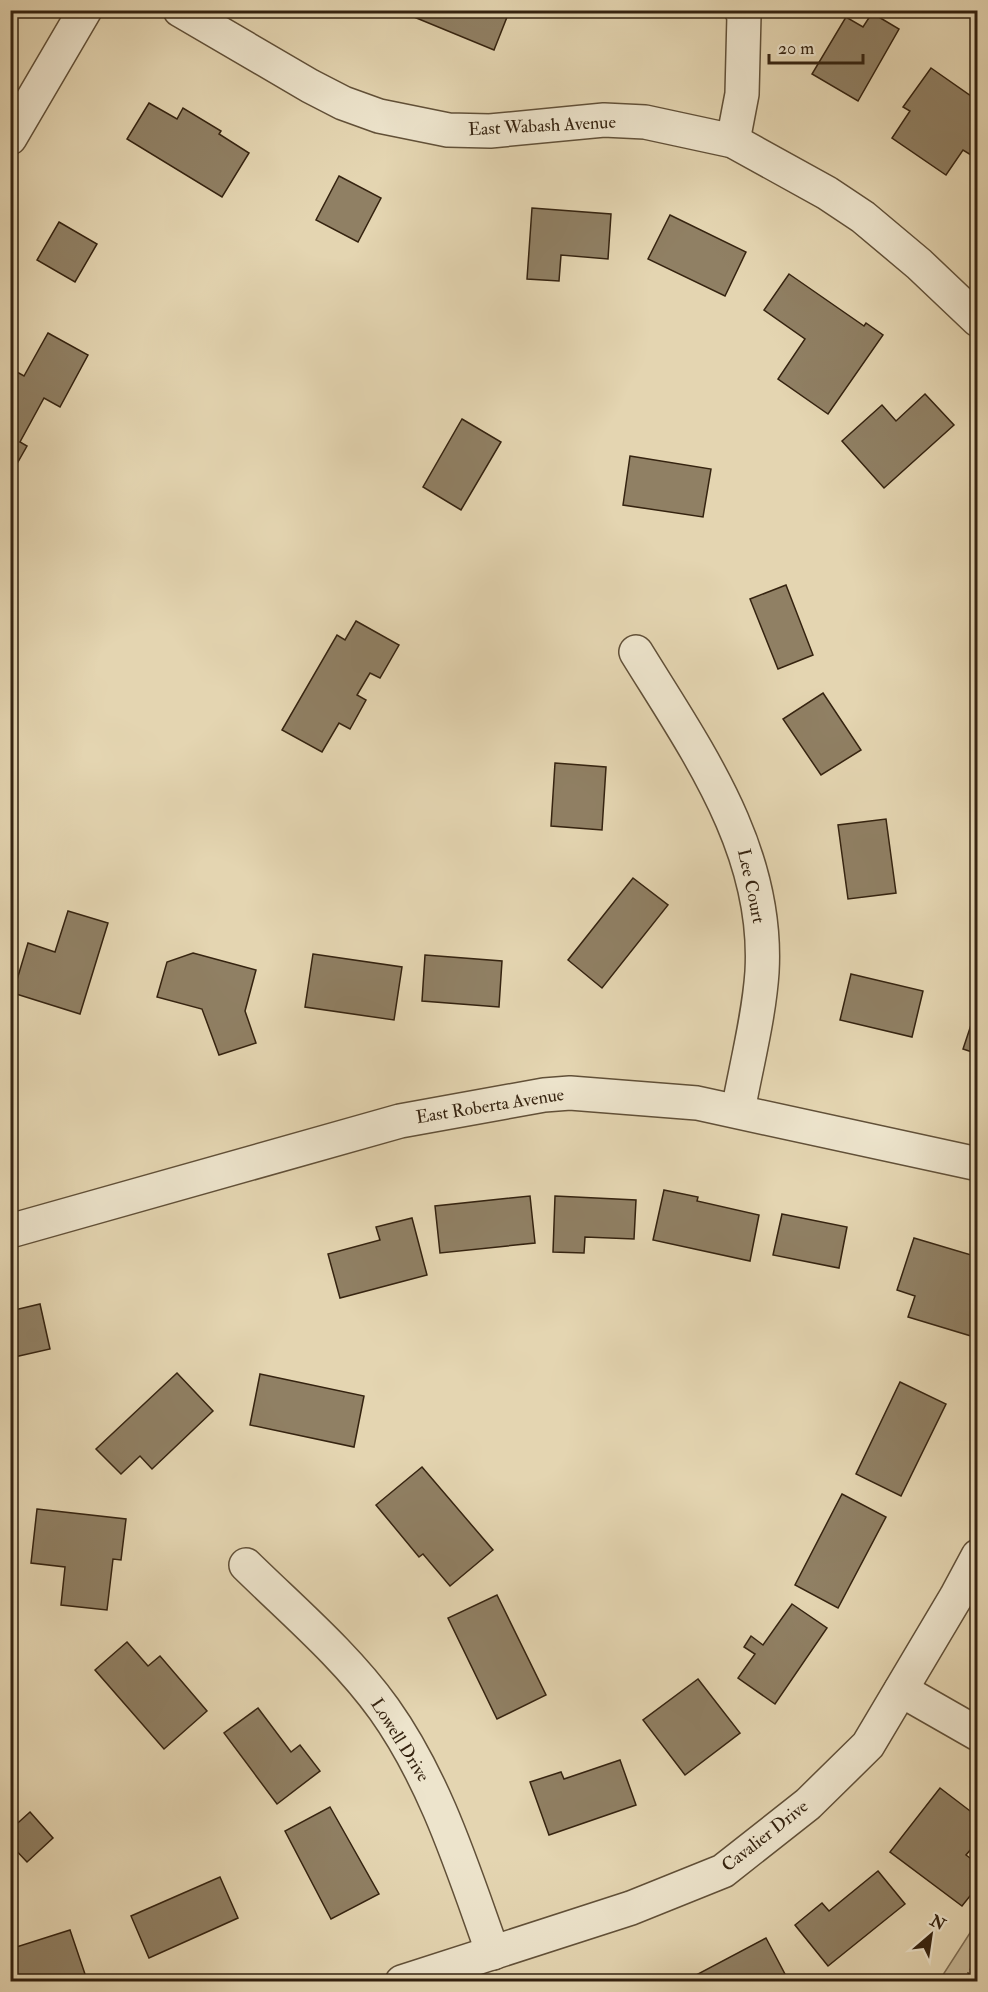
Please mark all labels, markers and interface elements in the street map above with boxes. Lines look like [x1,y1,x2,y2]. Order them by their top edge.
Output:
scale bar [769,27,864,65]
text: 20 m [778,37,814,60]
street label: East Wabash Avenue [468,111,617,141]
street label: Lee Court [732,847,770,926]
street label: East Roberta Avenue [414,1083,566,1129]
street label: Lowell Drive [365,1694,435,1787]
street label: Cavalier Drive [717,1795,813,1877]
north arrow [901,1905,961,1965]
text: N [926,1910,949,1935]

